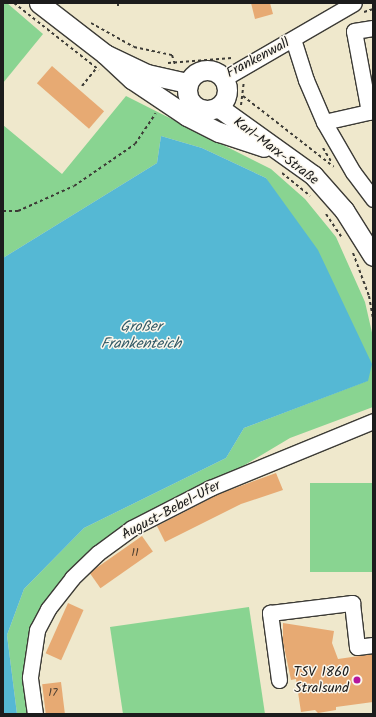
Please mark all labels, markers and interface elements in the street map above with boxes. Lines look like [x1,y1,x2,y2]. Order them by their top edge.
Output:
street label: Frankenwall [224,34,292,82]
street label: Karl-Marx-Straße [230,113,322,189]
water label: Großer Frankenteich [101,318,181,353]
street label: August-Bebel-Ufer [119,477,223,543]
house number: 11 [131,546,139,560]
place label: TSV 1860 Stralsund [293,664,349,696]
marker: TSV 1860 Stralsund [352,675,362,685]
house number: 17 [48,686,58,700]

